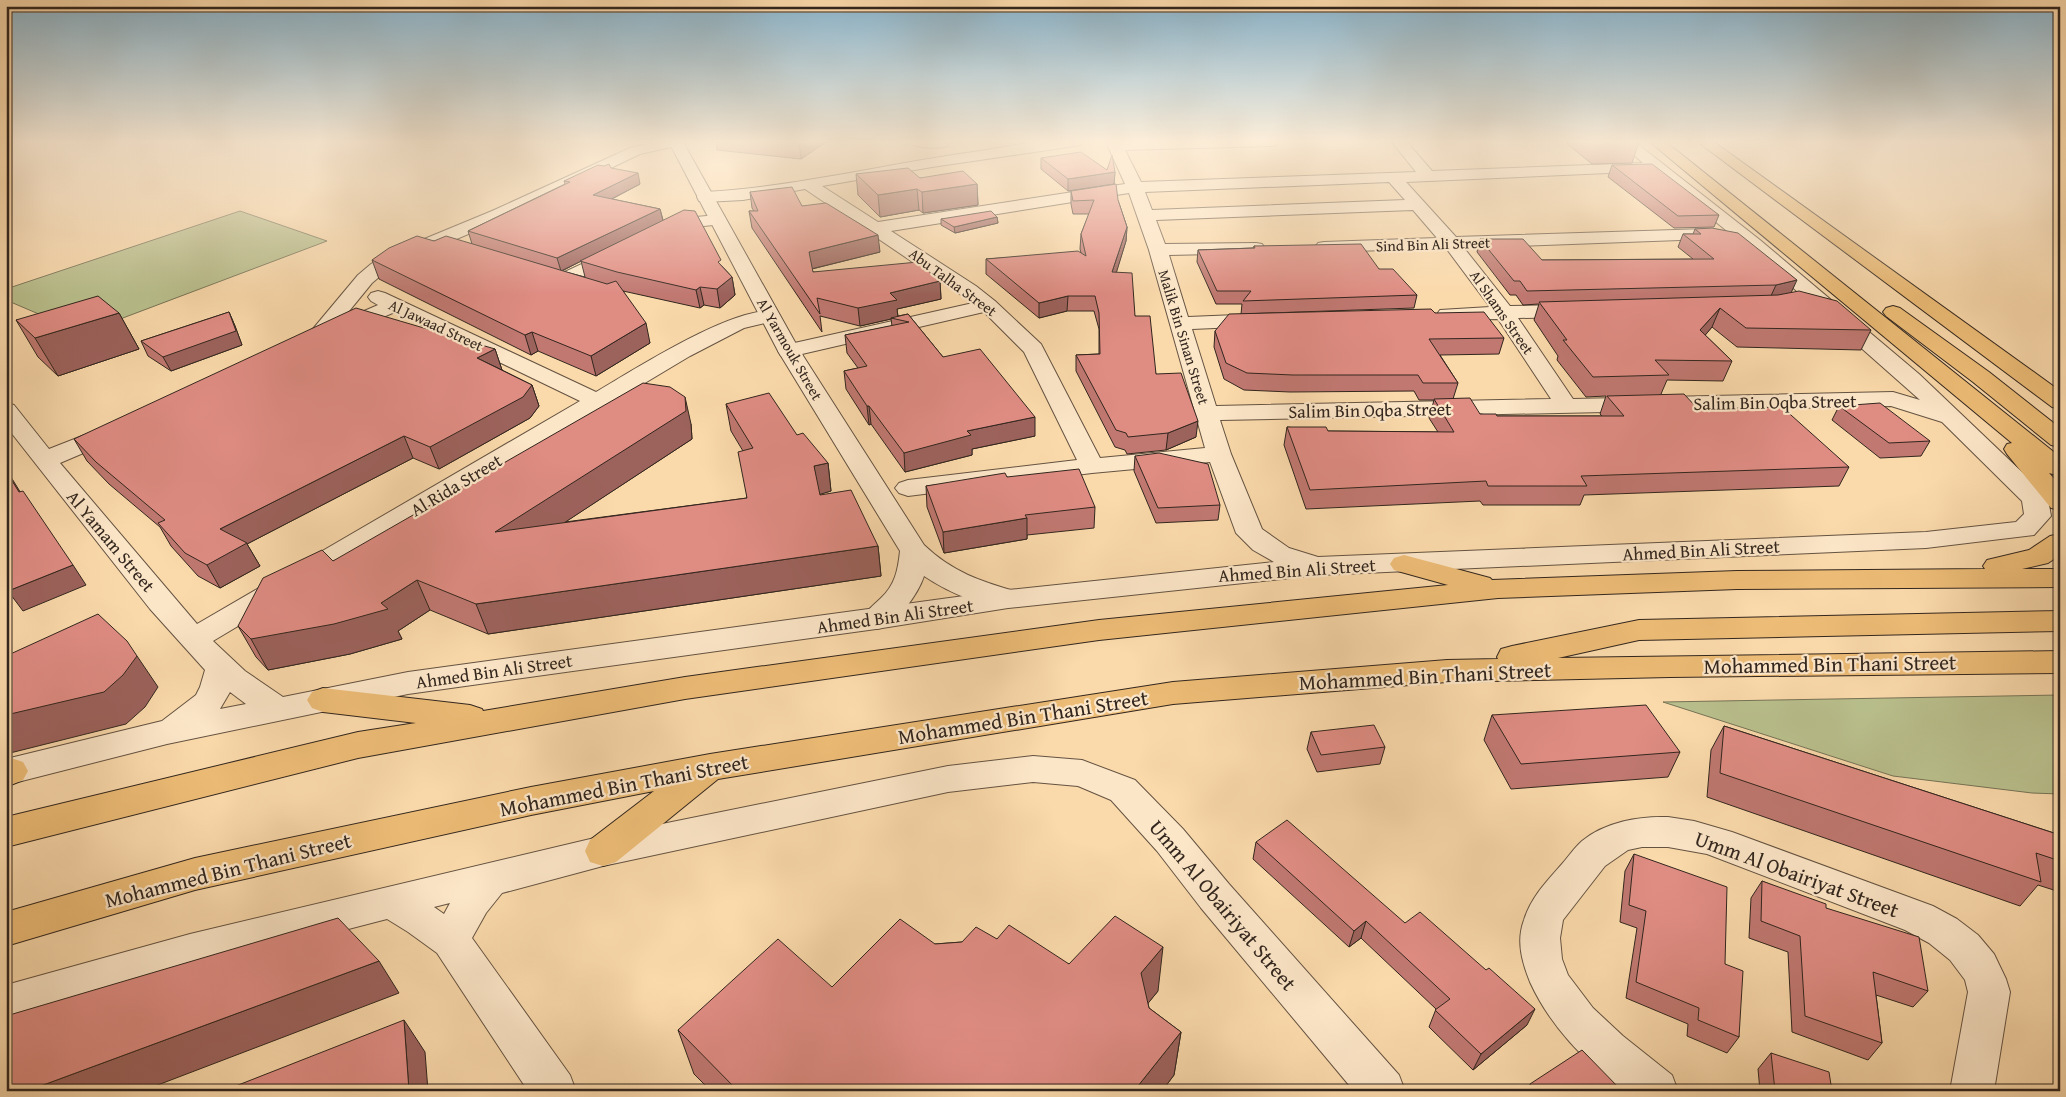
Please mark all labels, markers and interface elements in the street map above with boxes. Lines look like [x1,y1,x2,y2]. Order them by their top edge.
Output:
street label: Sind Bin Ali Street [1375,231,1491,256]
street label: Abu Talha Street [905,243,1002,322]
street label: Al Shams Street [1465,265,1539,359]
street label: Malik Bin Sinan Street [1154,267,1215,408]
street label: Al Jawaad Street [385,294,487,356]
street label: Al Yarmouk Street [752,294,828,405]
street label: Salim Bin Oqba Street [1693,387,1857,417]
street label: Salim Bin Oqba Street [1288,395,1452,425]
street label: Al Rida Street [405,447,508,523]
street label: Al Yamam Street [60,484,162,598]
street label: Ahmed Bin Ali Street [1622,532,1781,568]
street label: Ahmed Bin Ali Street [1217,551,1377,589]
street label: Ahmed Bin Ali Street [815,592,976,640]
street label: Mohammed Bin Thani Street [1703,646,1957,682]
street label: Ahmed Bin Ali Street [414,647,575,695]
street label: Mohammed Bin Thani Street [1298,654,1553,698]
street label: Mohammed Bin Thani Street [896,682,1151,752]
street label: Mohammed Bin Thani Street [497,746,752,824]
street label: Umm Al Obairiyat Street [1142,813,1304,998]
street label: Umm Al Obairiyat Street [1691,823,1904,926]
street label: Mohammed Bin Thani Street [102,824,355,916]

